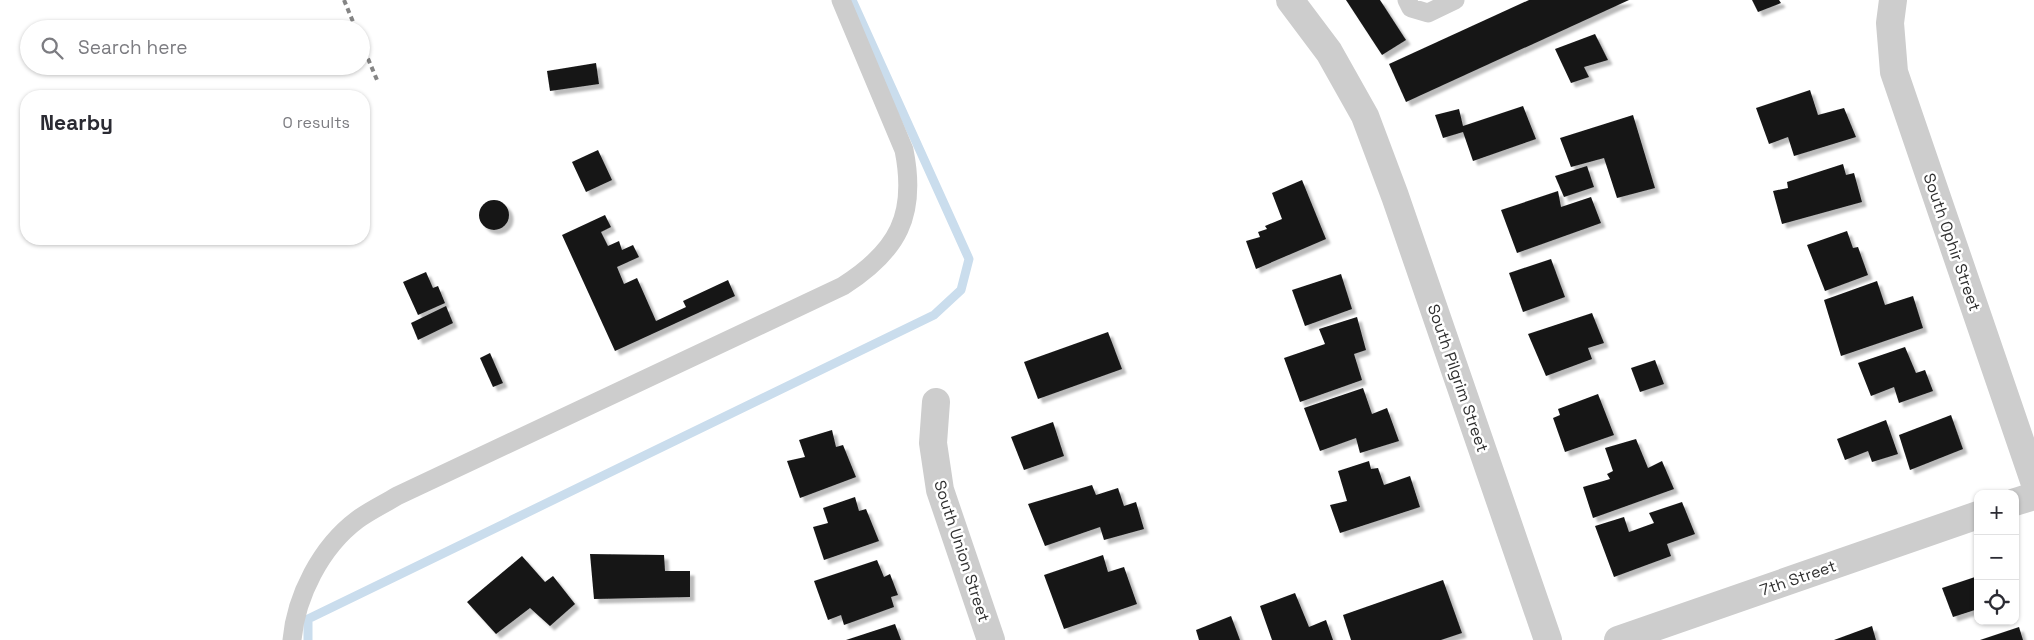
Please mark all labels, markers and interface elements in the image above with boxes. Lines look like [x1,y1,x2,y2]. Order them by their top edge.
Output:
search box [20,20,370,75]
icon: search [38,34,66,62]
text: Search here [78,35,188,60]
text: Nearby [40,109,113,136]
text: 0 results [282,112,350,133]
street label: South Ophir Street [1919,170,1985,314]
street label: South Pilgrim Street [1423,301,1493,455]
street label: South Union Street [929,477,995,625]
map controls [1974,490,2019,625]
button: + [1974,490,2019,535]
button: − [1974,535,2019,580]
street label: 7th Street [1757,555,1839,601]
button: locate [1974,580,2019,625]

